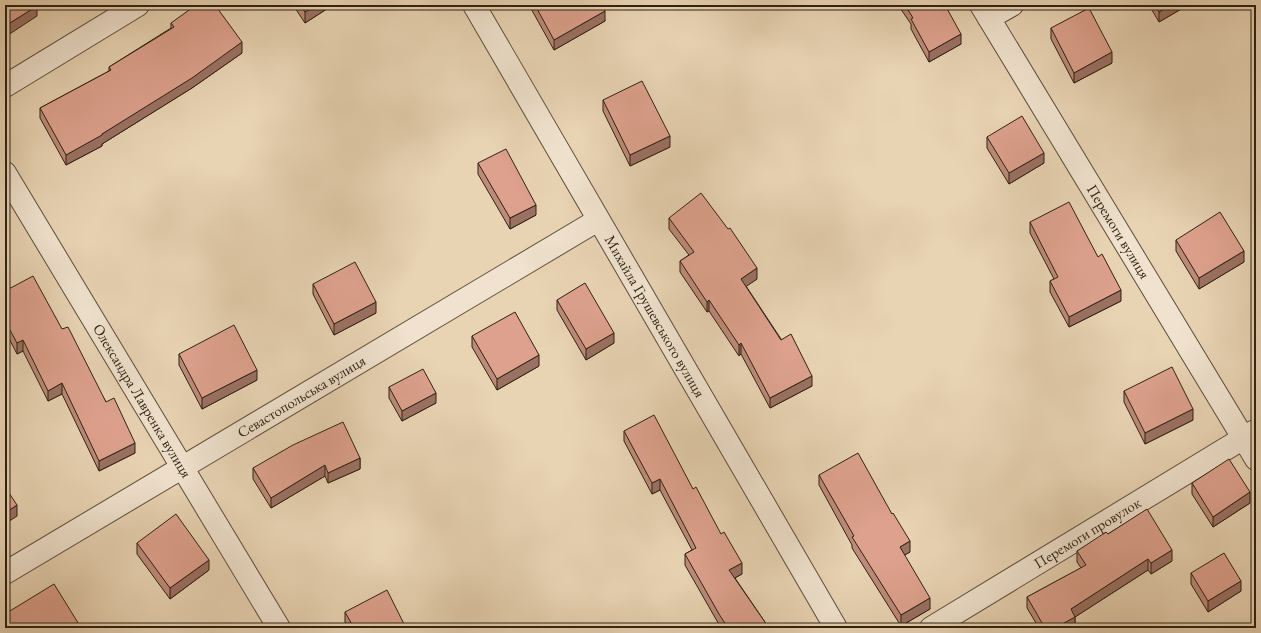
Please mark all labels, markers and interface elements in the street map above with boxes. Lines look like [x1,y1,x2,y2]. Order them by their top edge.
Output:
street label: Перемоги вулиця [1083,181,1155,282]
street label: Михайла Грушевського вулиця [601,232,710,401]
street label: Олександра Лавренка вулиця [89,320,196,481]
street label: Севастопольська вулиця [234,350,369,442]
street label: Перемоги провулок [1030,493,1144,572]

